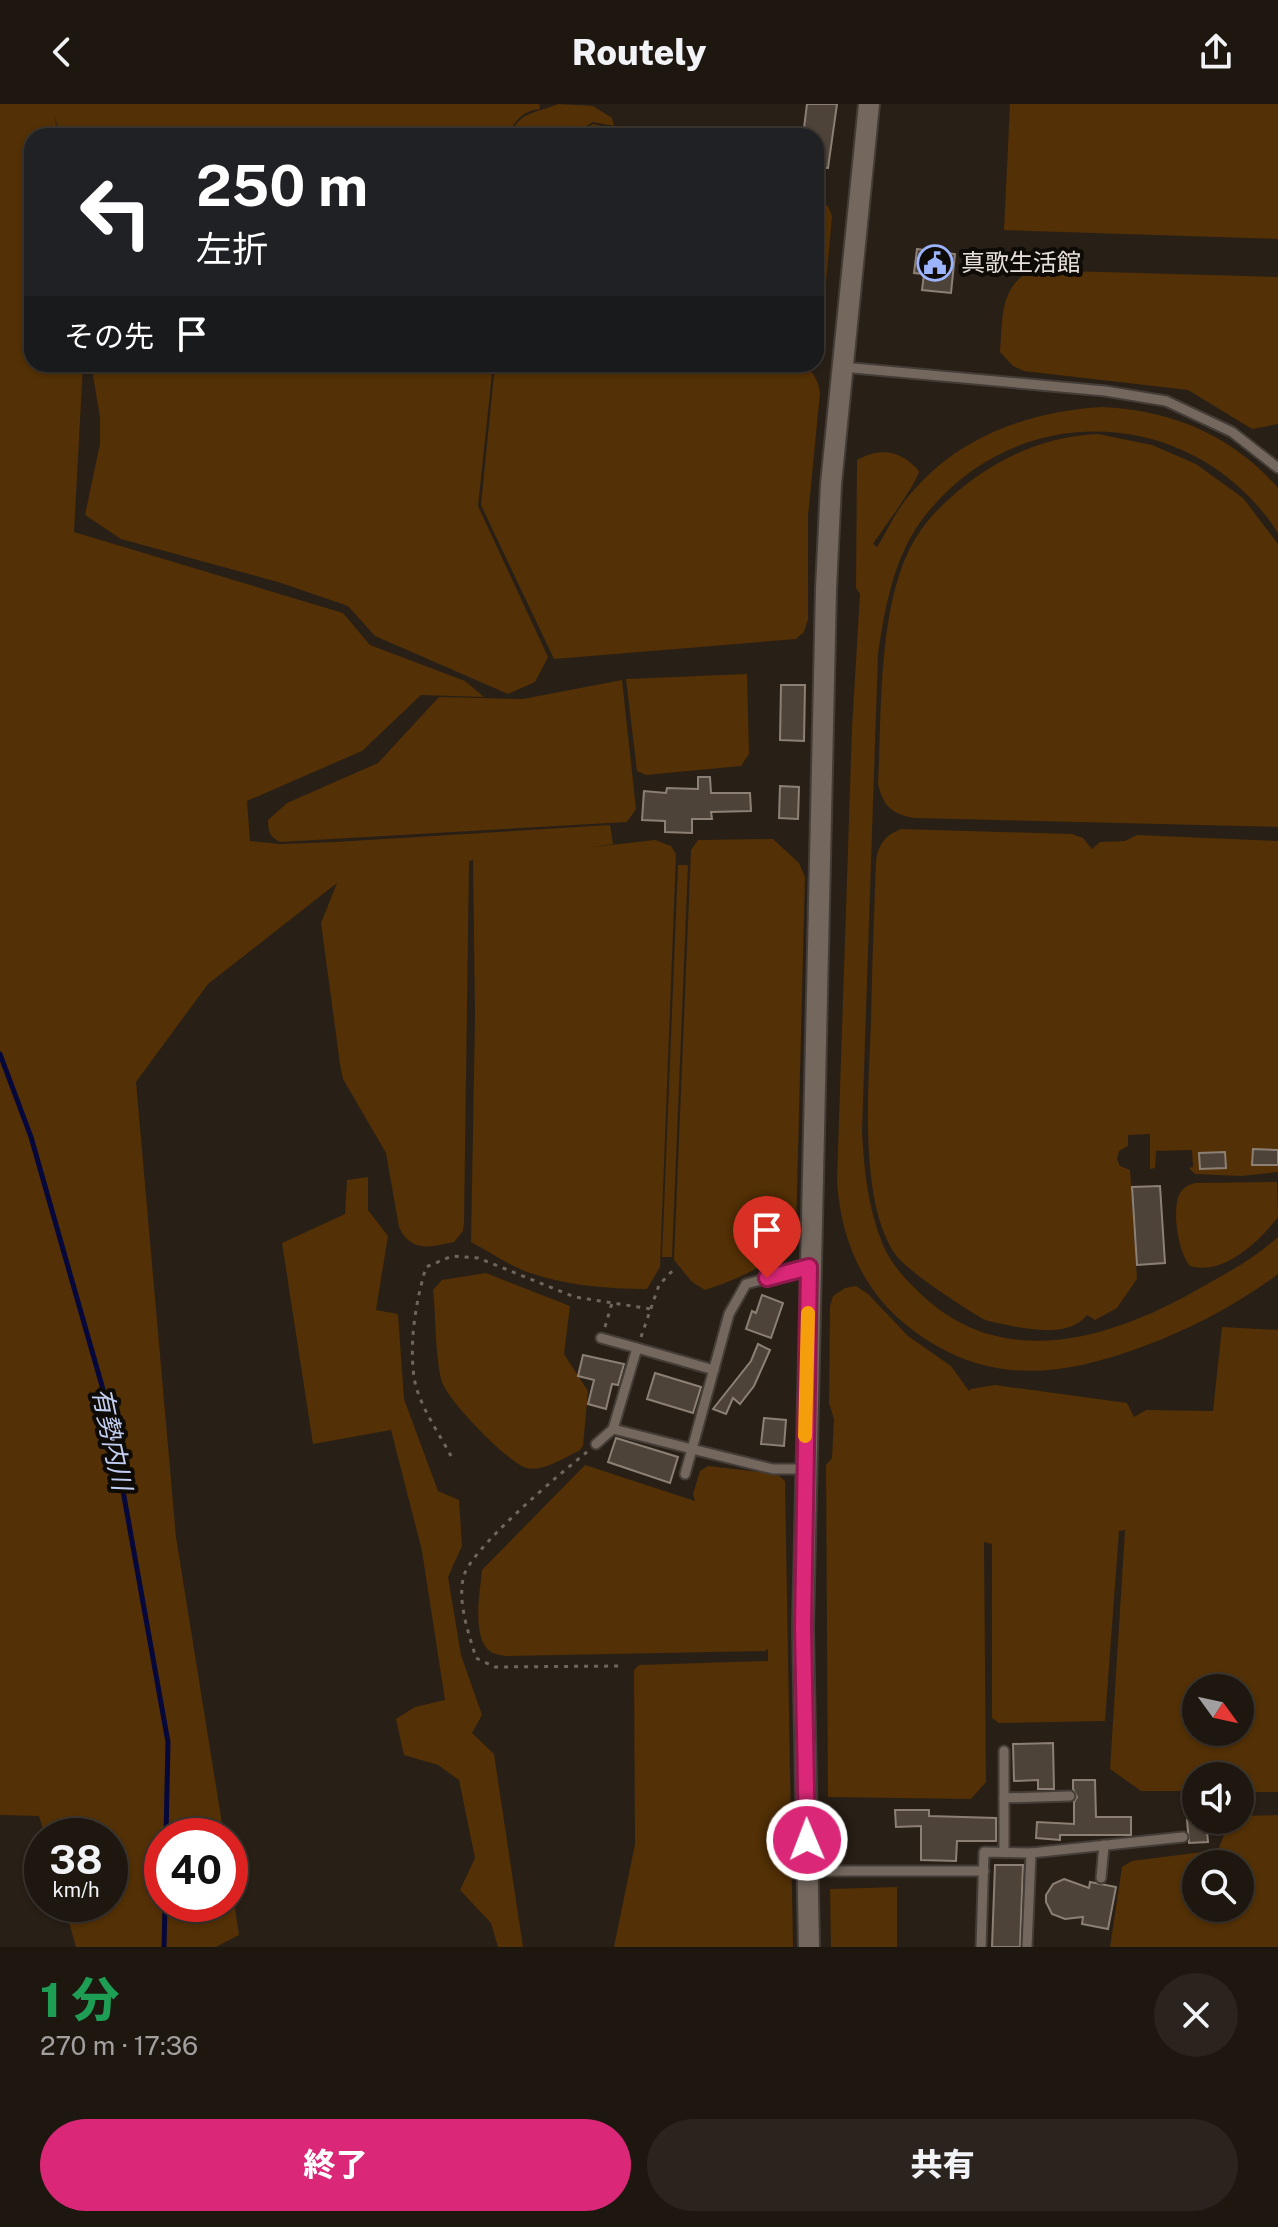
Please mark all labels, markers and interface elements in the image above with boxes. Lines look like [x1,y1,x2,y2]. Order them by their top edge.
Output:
icon: back [40,30,84,74]
icon: share [1194,30,1238,74]
text: Routely [572,31,706,73]
text: 250 m [196,153,368,219]
icon: left [64,160,168,264]
text: 左折 [196,228,268,270]
public building icon: 真歌生活館 [916,244,954,282]
place label: 真歌生活館 [961,248,1081,276]
icon: arrive [170,312,214,356]
text: その先 [64,318,154,354]
pin [733,1196,801,1278]
icon: arrive [745,1208,789,1252]
water label: 有勢内川 [87,1385,139,1496]
north arrow [1182,1674,1254,1746]
map controls [1182,1674,1254,1922]
button: sound [1182,1762,1254,1834]
position arrow [765,1798,849,1882]
speed limit sign: 40 [144,1818,248,1922]
text: 38 [49,1836,103,1883]
button: search [1182,1850,1254,1922]
text: km/h [52,1878,100,1902]
text: 1 分 [40,1971,120,2028]
button: close [1154,1973,1238,2057]
text: 270 m · 17:36 [40,2030,198,2061]
button: 終了 [40,2119,631,2211]
button: 共有 [647,2119,1238,2211]

